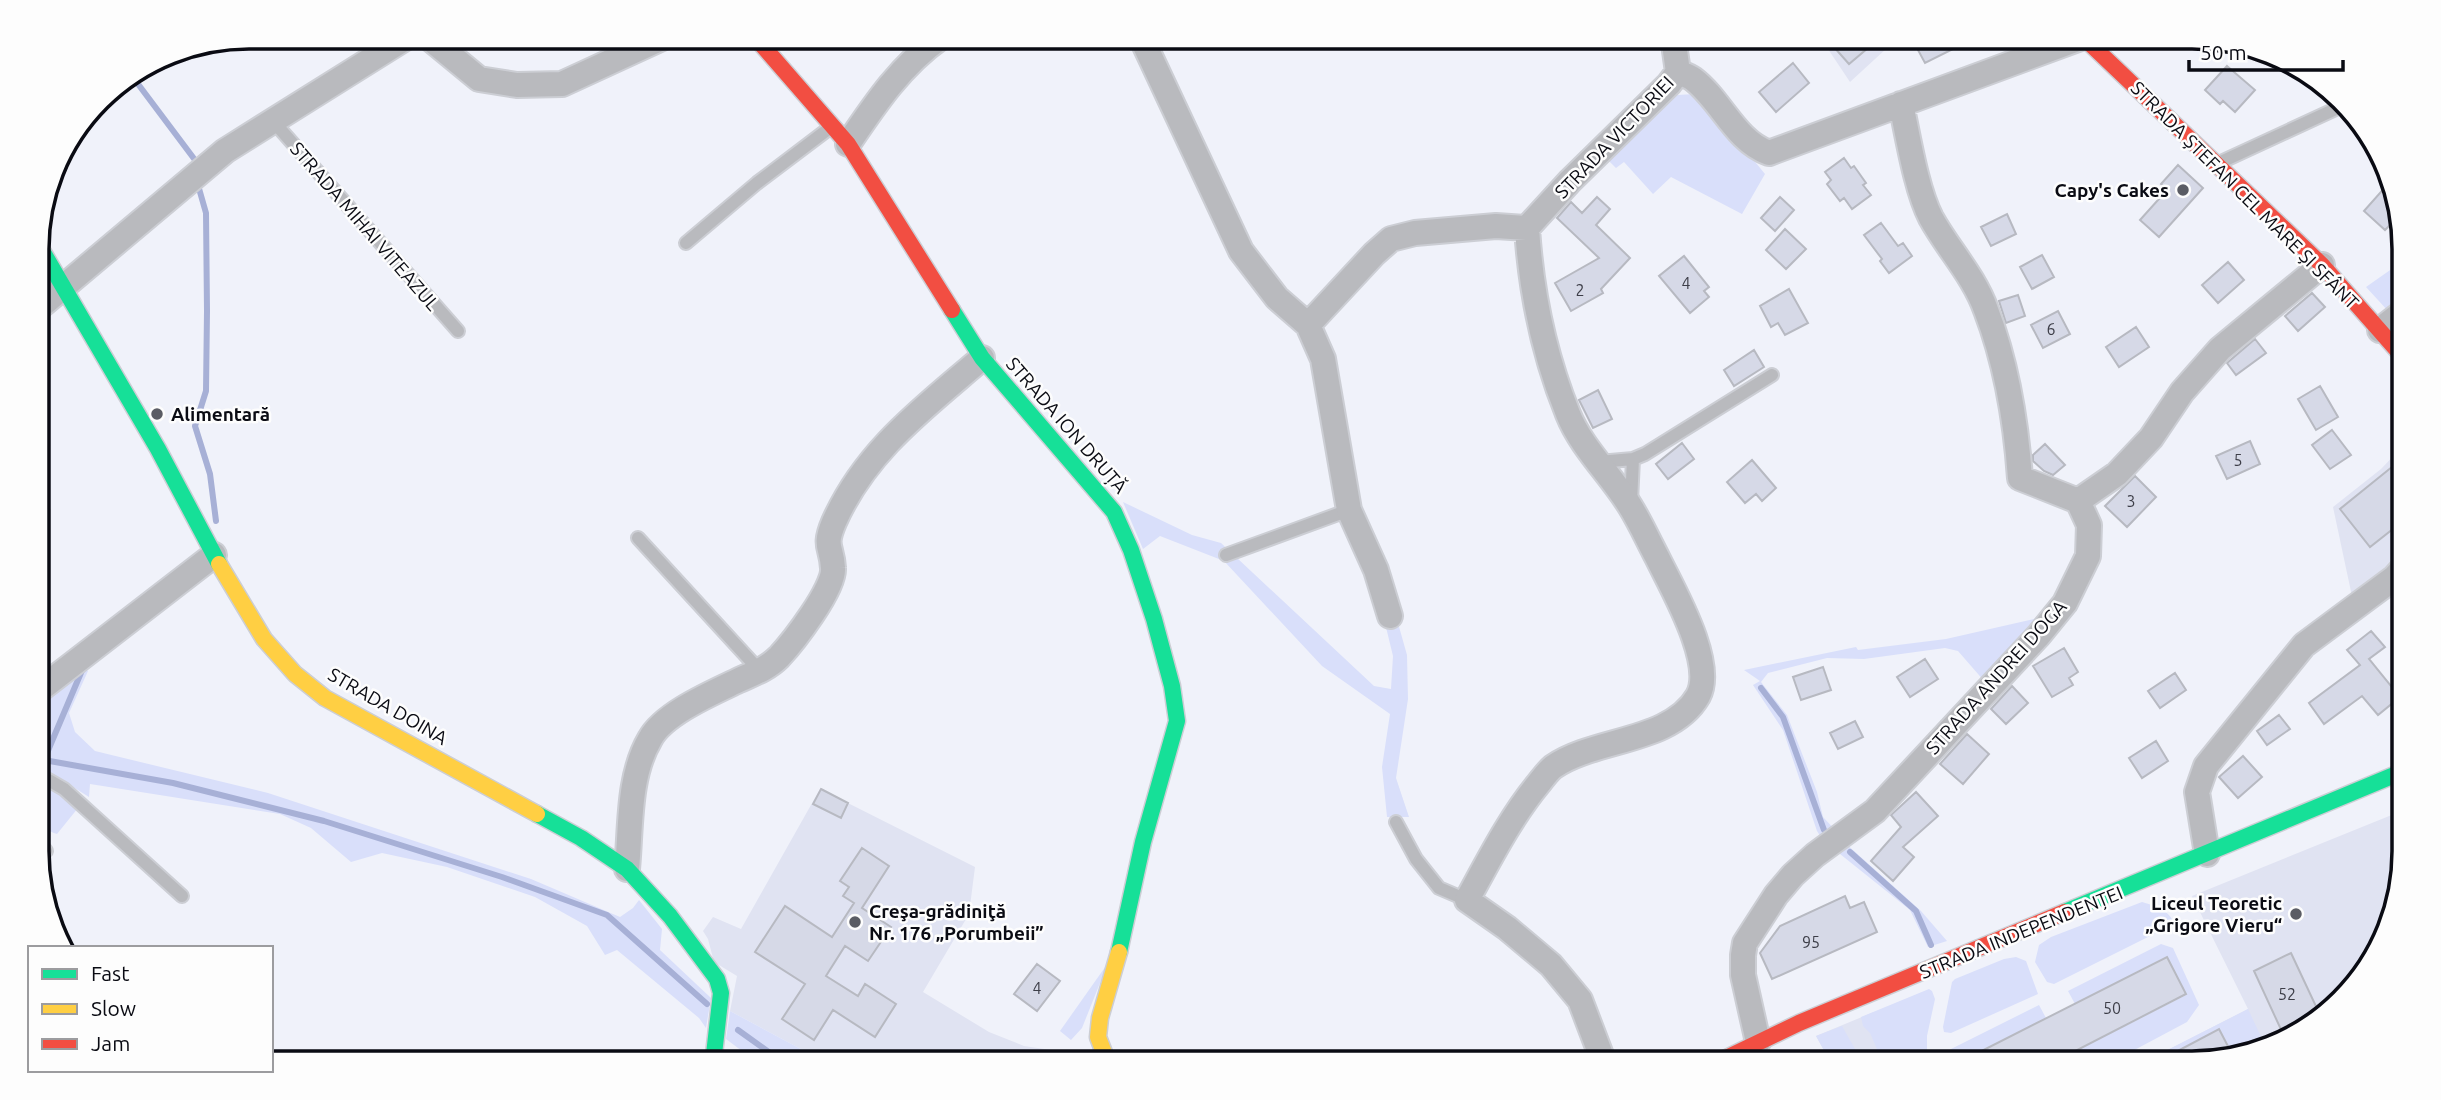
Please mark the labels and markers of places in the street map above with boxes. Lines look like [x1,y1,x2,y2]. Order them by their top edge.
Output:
place label: Capy's Cakes [2054,179,2169,201]
marker: Capy's Cakes [2175,182,2191,198]
place label: Alimentară [171,403,270,425]
marker: Alimentară [149,406,165,422]
place label: Liceul Teoretic „Grigore Vieru“ [2145,892,2282,936]
place label: Creşa-grădiniţă Nr. 176 „Porumbeii” [869,900,1044,944]
marker: Liceul Teoretic „Grigore Vieru“ [2288,906,2304,922]
marker: Creşa-grădiniţă Nr. 176 „Porumbeii” [847,914,863,930]

